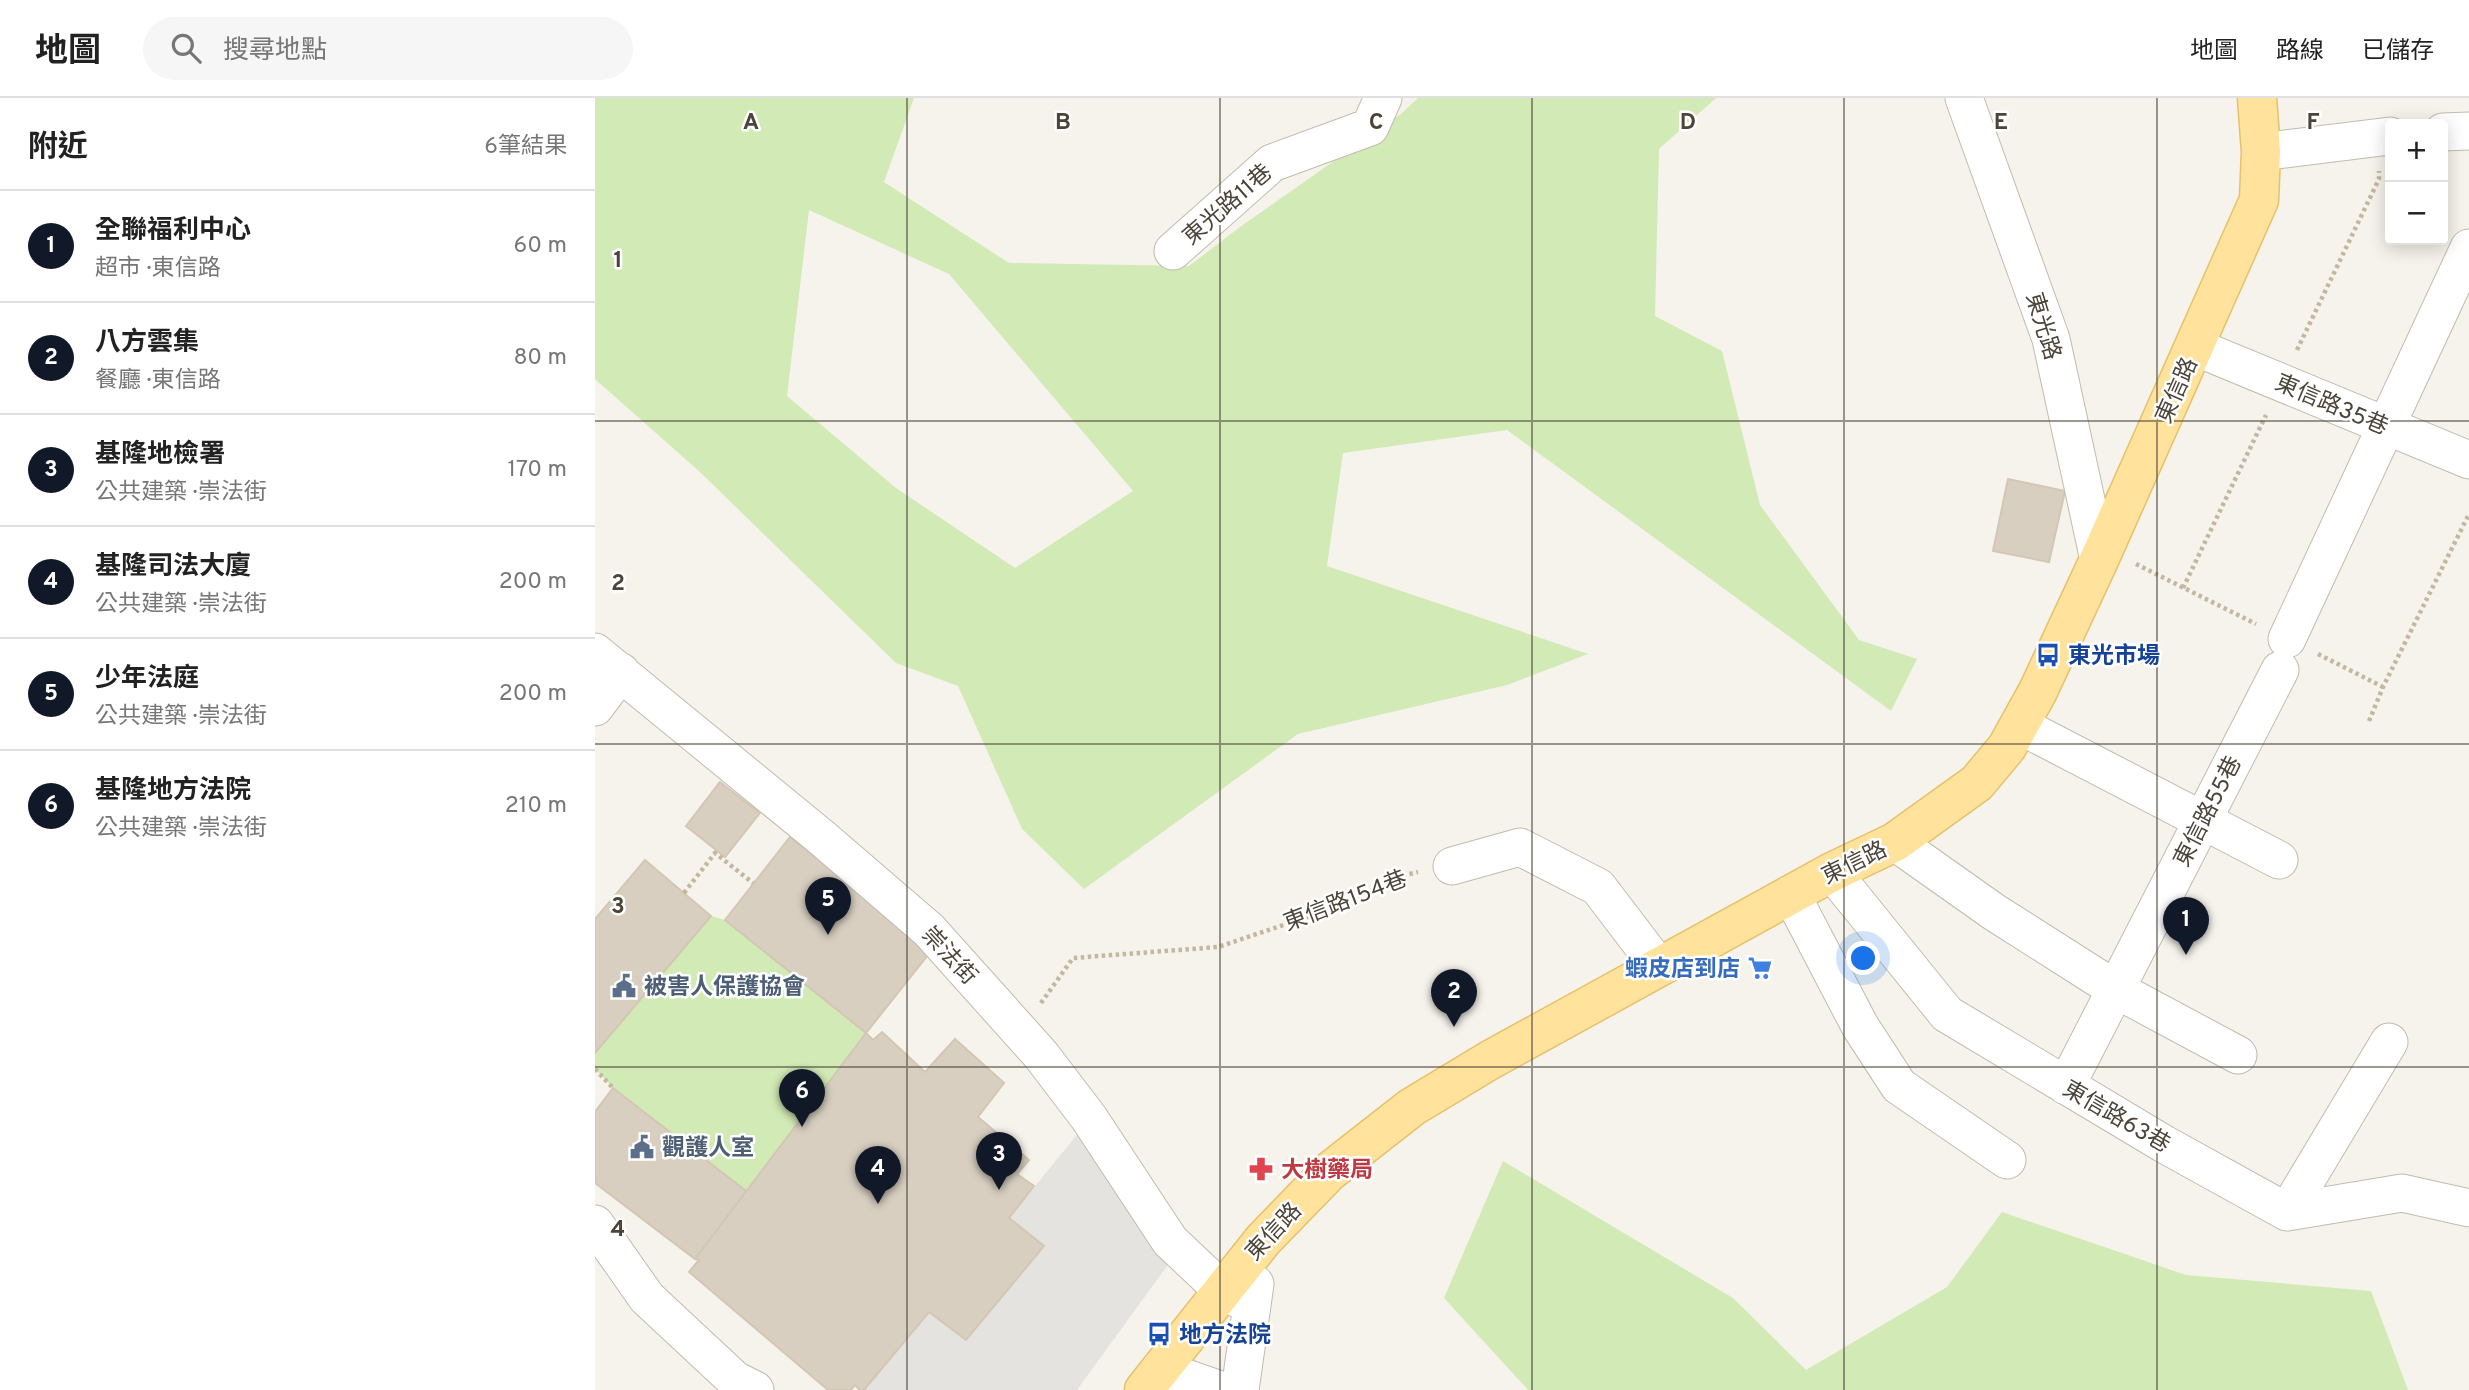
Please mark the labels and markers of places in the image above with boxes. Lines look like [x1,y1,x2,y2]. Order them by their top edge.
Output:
bus stop icon: 東光市場 [2034,641,2062,669]
place label: 東光市場 [2068,642,2160,672]
pin: 5 [805,877,851,935]
pin: 1 [2163,897,2209,955]
supermarket icon: 蝦皮店到店 [1746,954,1774,982]
place label: 蝦皮店到店 [1625,956,1740,985]
pin: 2 [1431,969,1477,1027]
public building icon: 被害人保護協會 [610,972,638,1000]
place label: 被害人保護協會 [644,974,805,1003]
pin: 6 [779,1069,825,1127]
pin: 3 [976,1132,1022,1190]
public building icon: 觀護人室 [628,1133,656,1161]
place label: 觀護人室 [662,1135,754,1164]
pin: 4 [855,1146,901,1204]
pharmacy icon: 大樹藥局 [1247,1155,1275,1183]
place label: 大樹藥局 [1281,1157,1373,1186]
bus stop icon: 地方法院 [1145,1320,1173,1348]
place label: 地方法院 [1179,1322,1271,1351]

